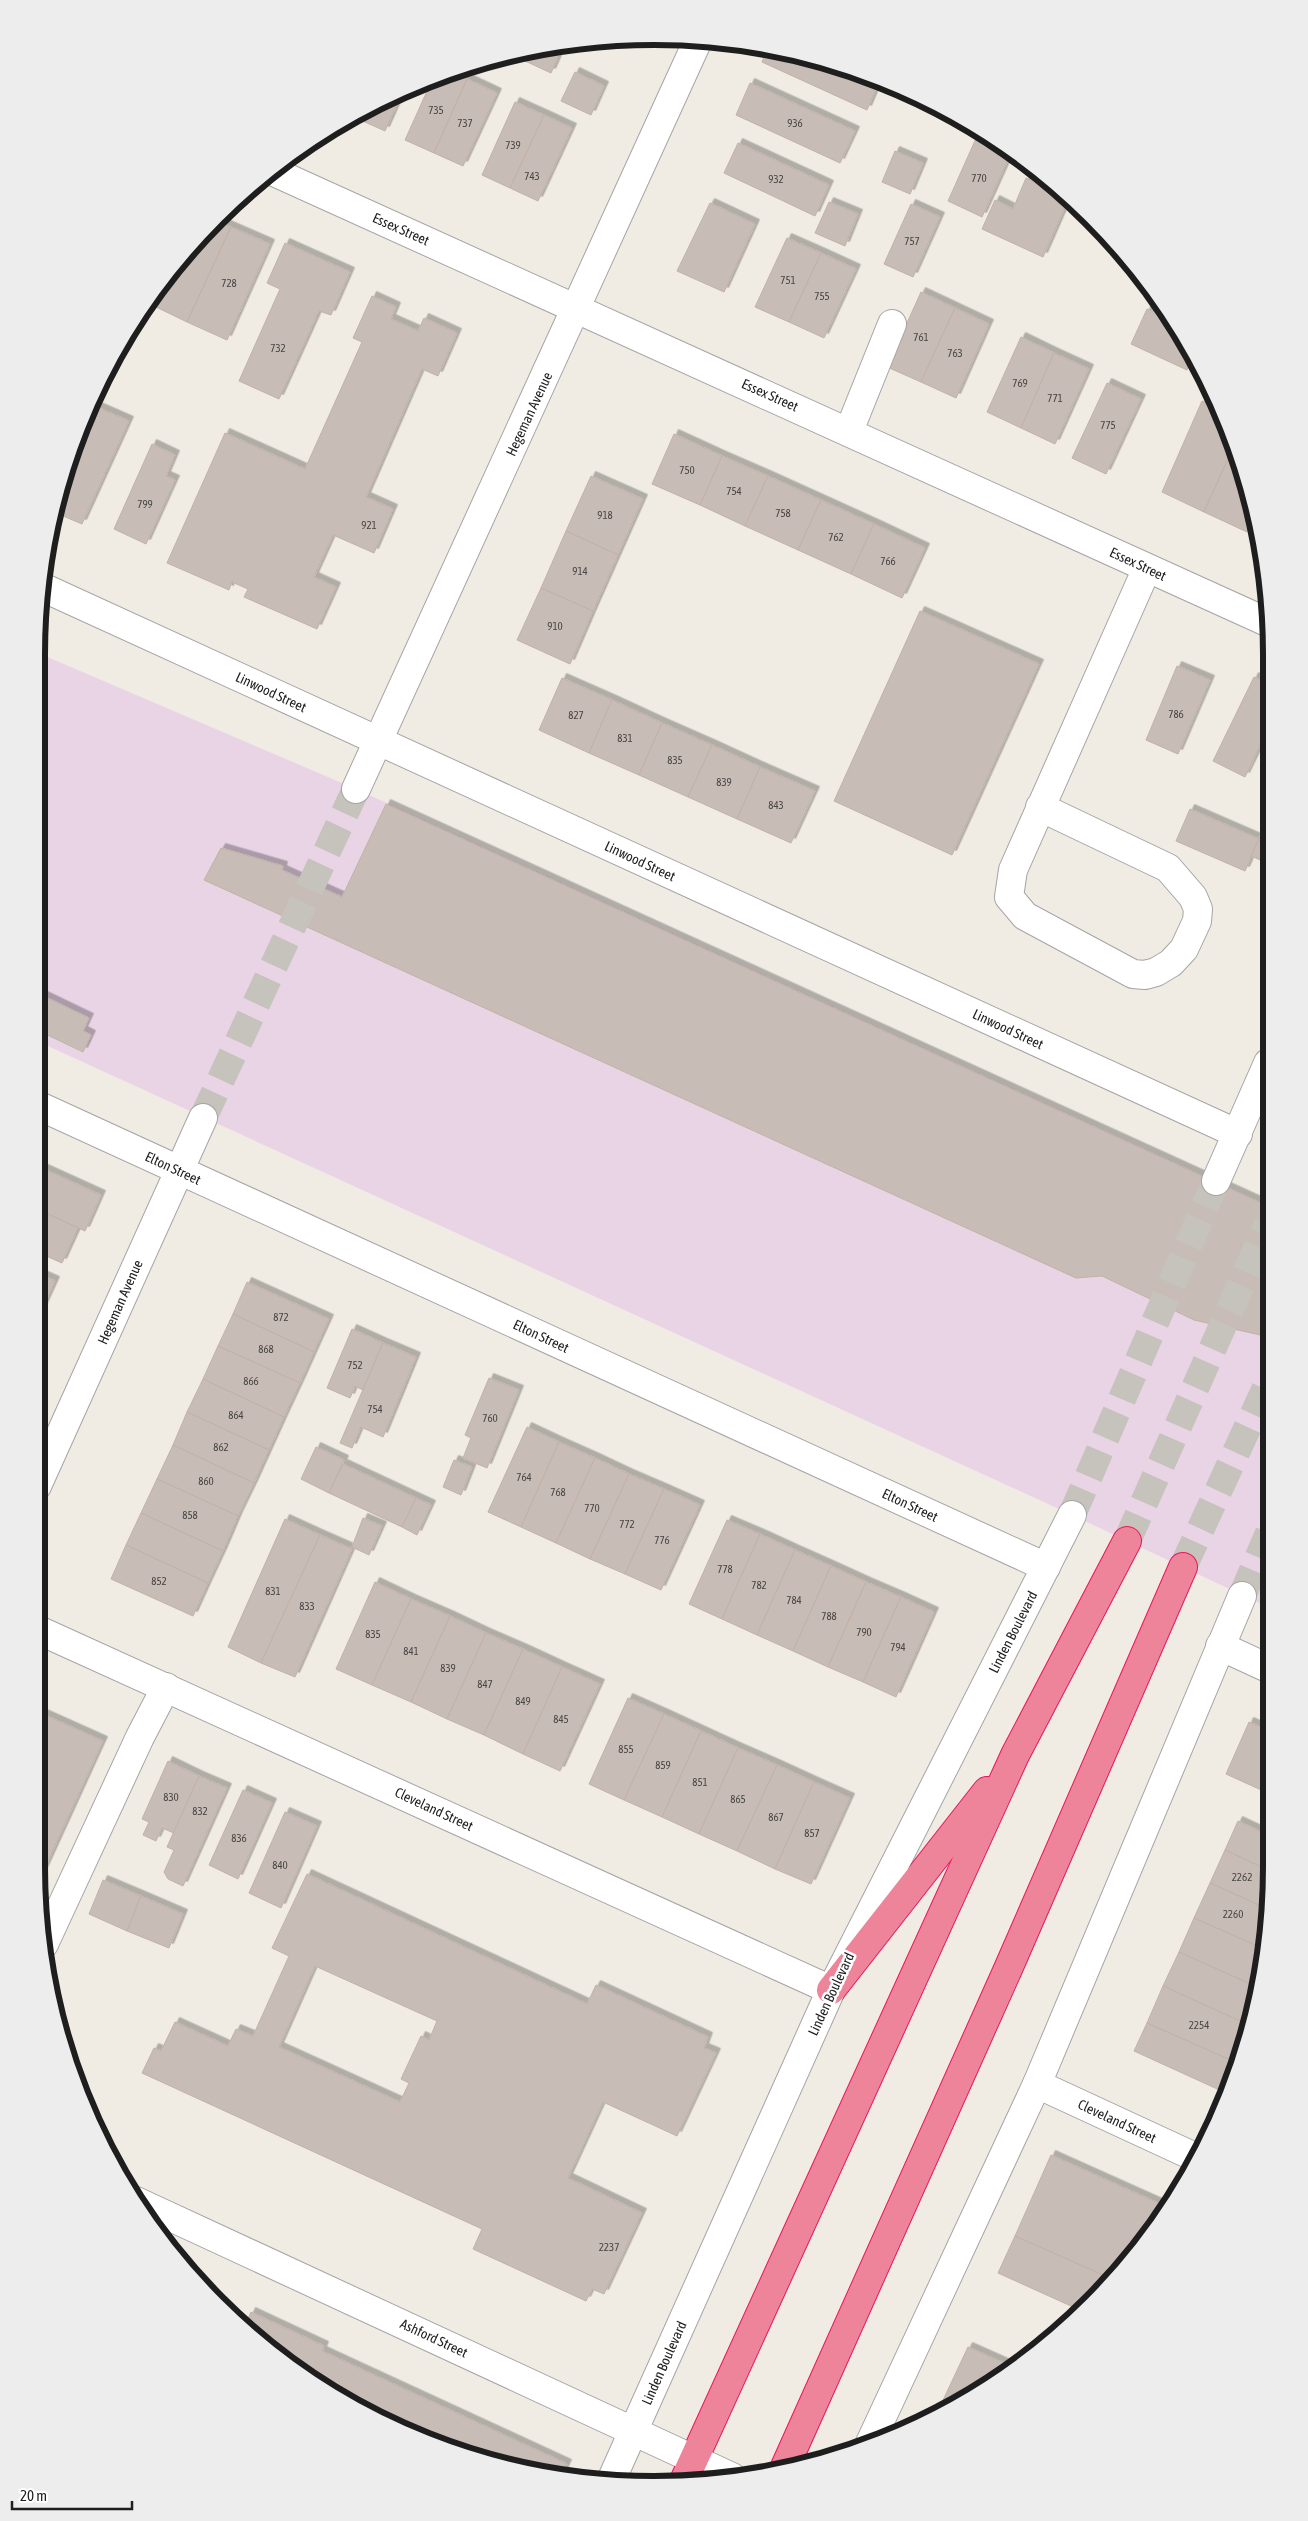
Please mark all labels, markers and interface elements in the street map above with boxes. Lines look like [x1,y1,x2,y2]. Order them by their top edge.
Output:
house number: 735 [428,104,444,116]
house number: 737 [457,117,473,129]
house number: 936 [787,117,803,129]
house number: 739 [505,139,521,151]
house number: 743 [524,170,540,182]
house number: 770 [971,172,987,184]
house number: 932 [768,173,784,185]
street label: Essex Street [370,209,432,249]
house number: 757 [904,235,920,247]
house number: 751 [780,274,796,286]
house number: 728 [221,277,237,289]
house number: 755 [814,290,830,302]
house number: 761 [913,331,929,343]
house number: 732 [270,342,286,354]
house number: 763 [947,347,963,359]
street label: Hegeman Avenue [503,370,555,458]
street label: Essex Street [739,375,801,415]
house number: 769 [1012,377,1028,389]
house number: 771 [1047,392,1063,404]
house number: 775 [1100,419,1116,431]
house number: 750 [679,464,695,476]
house number: 754 [726,485,742,497]
house number: 799 [137,498,153,510]
house number: 758 [775,507,791,519]
house number: 918 [597,509,613,521]
house number: 921 [361,519,377,531]
house number: 762 [828,531,844,543]
street label: Essex Street [1107,544,1169,584]
house number: 766 [880,555,896,567]
house number: 914 [572,565,588,577]
house number: 910 [547,620,563,632]
street label: Linwood Street [233,669,309,715]
house number: 786 [1168,708,1184,720]
house number: 827 [568,709,584,721]
house number: 831 [617,732,633,744]
house number: 835 [667,754,683,766]
house number: 839 [716,776,732,788]
house number: 843 [768,799,784,811]
street label: Linwood Street [602,838,678,884]
street label: Linwood Street [970,1006,1046,1052]
street label: Elton Street [143,1148,203,1188]
street label: Hegeman Avenue [94,1257,146,1347]
house number: 872 [273,1311,289,1323]
street label: Elton Street [511,1316,571,1356]
house number: 868 [258,1343,274,1355]
house number: 752 [347,1359,363,1371]
house number: 866 [243,1375,259,1387]
house number: 754 [367,1403,383,1415]
house number: 864 [228,1409,244,1421]
house number: 760 [482,1412,498,1424]
house number: 862 [213,1441,229,1453]
house number: 764 [516,1471,532,1483]
house number: 860 [198,1475,214,1487]
street label: Elton Street [880,1485,940,1525]
house number: 768 [550,1486,566,1498]
house number: 770 [584,1502,600,1514]
house number: 858 [182,1509,198,1521]
house number: 772 [619,1518,635,1530]
house number: 776 [654,1534,670,1546]
house number: 778 [717,1563,733,1575]
house number: 852 [151,1575,167,1587]
house number: 782 [751,1579,767,1591]
house number: 831 [265,1585,281,1597]
street label: Linden Boulevard [985,1588,1041,1676]
house number: 784 [786,1594,802,1606]
house number: 833 [299,1600,315,1612]
house number: 788 [821,1610,837,1622]
house number: 790 [856,1626,872,1638]
house number: 835 [365,1628,381,1640]
house number: 794 [890,1641,906,1653]
house number: 841 [403,1645,419,1657]
house number: 839 [440,1662,456,1674]
house number: 847 [477,1678,493,1690]
house number: 849 [515,1695,531,1707]
house number: 845 [553,1713,569,1725]
house number: 855 [618,1743,634,1755]
house number: 859 [655,1759,671,1771]
house number: 851 [692,1776,708,1788]
street label: Cleveland Street [392,1784,476,1834]
house number: 830 [163,1791,179,1803]
house number: 865 [730,1793,746,1805]
house number: 832 [192,1805,208,1817]
house number: 867 [768,1811,784,1823]
house number: 857 [804,1827,820,1839]
house number: 836 [231,1832,247,1844]
house number: 840 [272,1859,288,1871]
house number: 2262 [1232,1871,1252,1883]
house number: 2260 [1223,1908,1243,1920]
street label: Linden Boulevard [805,1950,857,2038]
house number: 2254 [1189,2019,1209,2031]
street label: Cleveland Street [1075,2096,1159,2146]
house number: 2237 [599,2241,619,2253]
street label: Ashford Street [398,2315,470,2361]
street label: Linden Boulevard [638,2319,690,2407]
scale bar [12,2478,132,2510]
text: 20 m [20,2487,47,2504]

